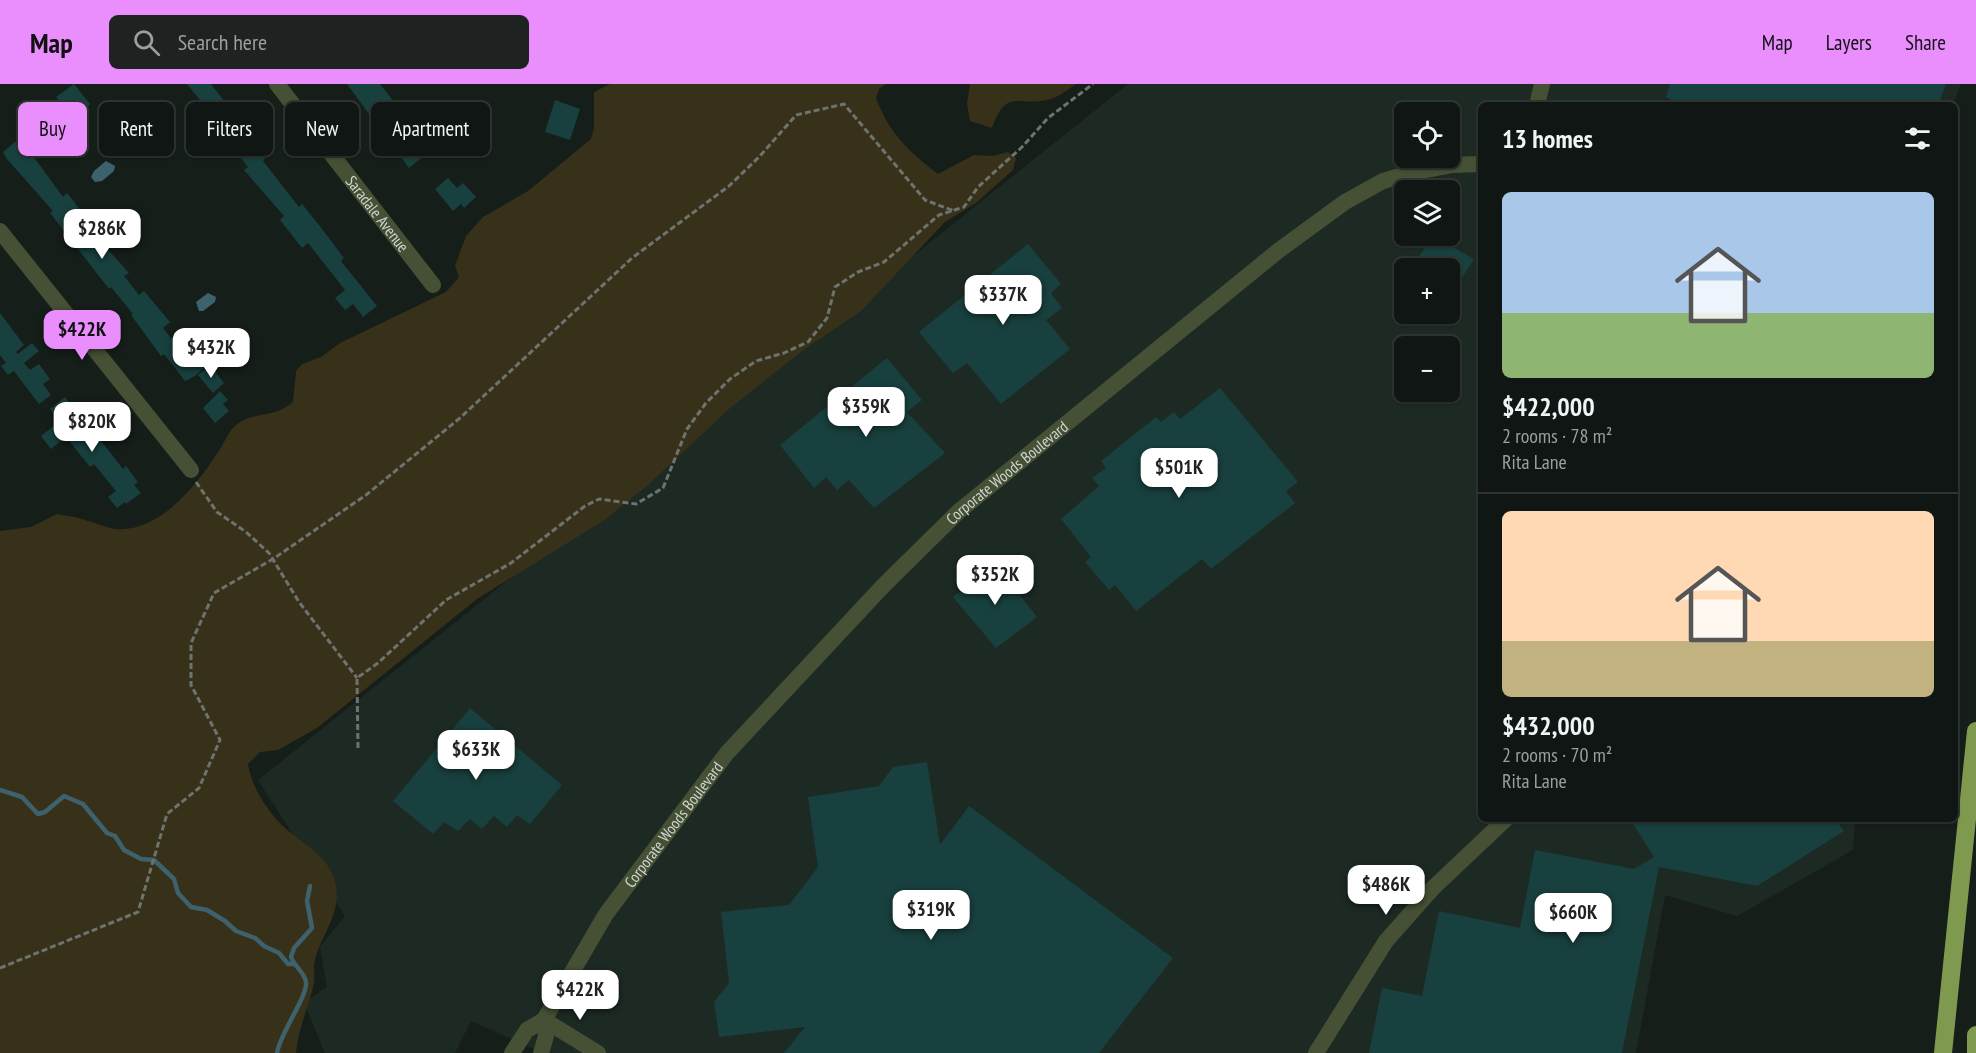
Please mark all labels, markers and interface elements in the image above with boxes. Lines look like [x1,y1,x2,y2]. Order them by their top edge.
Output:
search box [109,15,529,69]
text: Map [30,24,73,61]
icon: search [130,26,163,59]
text: Search here [178,28,267,56]
text: Map [1762,29,1793,56]
text: Layers [1826,29,1872,56]
text: Share [1905,29,1946,56]
chip: Buy [18,102,87,156]
chip: Rent [99,102,174,156]
chip: Filters [186,102,273,156]
chip: New [285,102,359,156]
chip: Apartment [371,102,490,156]
map controls [1394,102,1460,402]
button: locate [1394,102,1460,168]
text: 13 homes [1502,122,1593,155]
icon: filters [1901,122,1934,155]
street label: Saradale Avenue [342,171,413,256]
button: layers [1394,180,1460,246]
pin: $286K [60,209,144,260]
text: $286K [78,215,126,241]
icon: home [1664,231,1772,339]
button: + [1394,258,1460,324]
pin: $337K [961,275,1045,326]
text: $337K [979,281,1027,307]
pin: $422K [40,310,124,361]
text: $422K [58,316,106,342]
pin: $432K [169,328,253,379]
text: $432K [187,334,235,360]
button: − [1394,336,1460,402]
pin: $359K [824,387,908,438]
text: $422,000 [1502,390,1595,423]
text: $359K [842,393,890,419]
pin: $820K [50,402,134,453]
text: $820K [68,408,116,434]
street label: Corporate Woods Boulevard [941,416,1072,529]
text: 2 rooms · 78 m² [1502,423,1612,449]
pin: $501K [1137,448,1221,499]
text: Rita Lane [1502,449,1567,475]
text: $501K [1155,454,1203,480]
icon: home [1664,550,1772,658]
pin: $352K [953,555,1037,606]
text: $352K [971,561,1019,587]
text: $432,000 [1502,709,1595,742]
pin: $633K [434,730,518,781]
text: $633K [452,736,500,762]
text: 2 rooms · 70 m² [1502,742,1612,768]
street label: Corporate Woods Boulevard [620,758,727,891]
text: Rita Lane [1502,768,1567,794]
pin: $486K [1344,865,1428,916]
text: $486K [1362,871,1410,897]
pin: $319K [889,890,973,941]
pin: $660K [1531,893,1615,944]
text: $319K [907,896,955,922]
text: $660K [1549,899,1597,925]
pin: $422K [538,970,622,1021]
text: $422K [556,976,604,1002]

